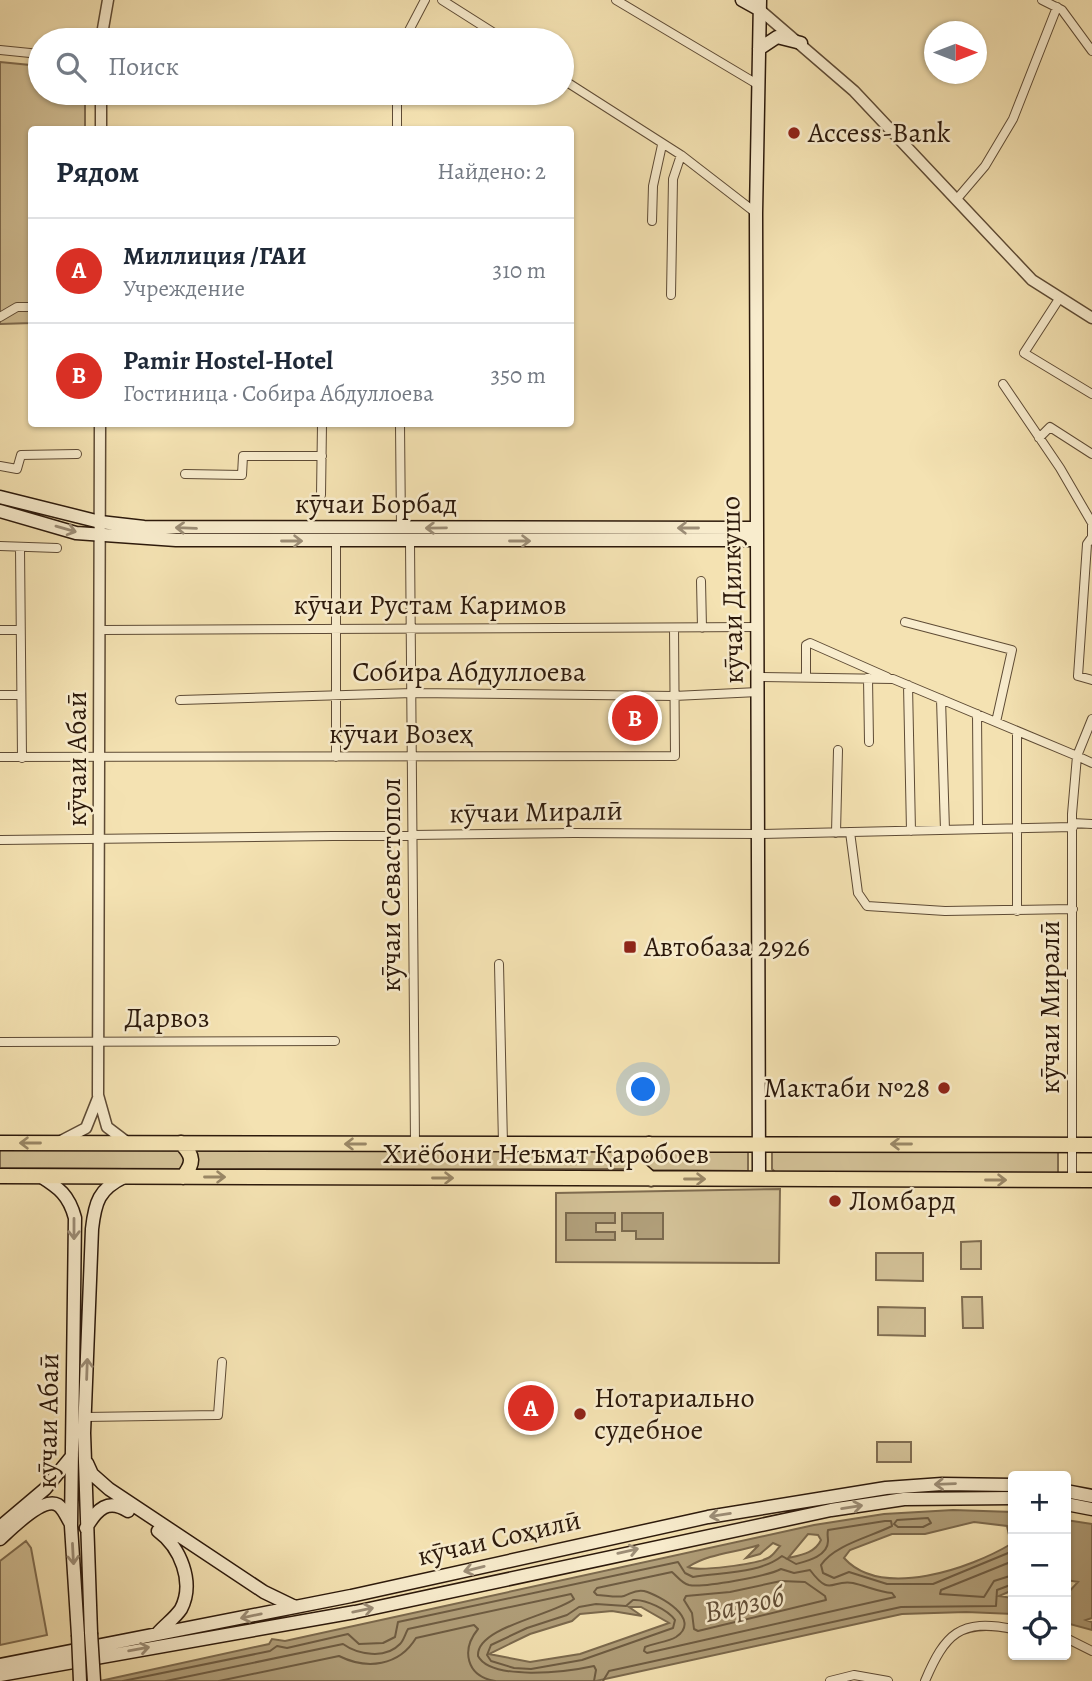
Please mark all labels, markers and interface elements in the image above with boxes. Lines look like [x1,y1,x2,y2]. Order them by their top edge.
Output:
north arrow [924,21,987,84]
search box [28,28,574,105]
icon: search [52,48,90,86]
text: Поиск [108,49,179,84]
place label: Access-Bank [807,114,951,152]
marker: Access-Bank [786,125,802,141]
text: Рядом [56,152,139,192]
text: Найдено: 2 [437,156,546,187]
text: Миллиция /ГАИ [123,238,307,273]
text: A [72,255,86,286]
text: 310 m [493,255,546,286]
text: Учреждение [123,273,245,304]
text: Pamir Hostel-Hotel [123,343,333,378]
text: B [72,360,86,391]
text: 350 m [491,360,546,391]
text: Гостиница · Собира Абдуллоева [123,378,434,409]
street label: кӯчаи Борбад [295,485,457,523]
street label: кӯчаи Дилкушо [711,496,753,684]
one-way arrow [424,521,447,535]
one-way arrow [676,521,699,535]
one-way arrow [175,522,198,535]
one-way arrow [54,524,76,537]
one-way arrow [281,534,304,548]
one-way arrow [508,534,531,548]
street label: кӯчаи Рустам Каримов [293,586,567,624]
street label: Собира Абдуллоева [352,653,586,691]
street label: кӯчаи Абаӣ [58,691,96,827]
pin: B [612,692,658,744]
street label: кӯчаи Возеҳ [329,715,473,753]
street label: кӯчаи Севастопол [372,778,410,992]
street label: кӯчаи Миралӣ [449,791,623,833]
street label: кӯчаи Миралӣ [1031,920,1069,1094]
place label: Автобаза 2926 [643,928,810,966]
marker: Автобаза 2926 [622,939,638,955]
street label: Дарвоз [124,999,210,1037]
place label: Мактаби №28 [764,1069,930,1107]
your location [626,1072,660,1106]
marker: Мактаби №28 [936,1080,952,1096]
street label: Хиёбони Неъмат Қаробоев [383,1135,709,1173]
one-way arrow [19,1136,42,1150]
one-way arrow [344,1137,367,1151]
one-way arrow [890,1137,913,1151]
one-way arrow [203,1170,226,1184]
one-way arrow [431,1171,454,1185]
one-way arrow [683,1172,706,1186]
one-way arrow [984,1173,1007,1187]
place label: Ломбард [849,1182,956,1220]
marker: Ломбард [827,1193,843,1209]
one-way arrow [67,1217,81,1240]
street label: кӯчаи Абаӣ [28,1353,68,1489]
one-way arrow [80,1358,93,1381]
place label: Нотариально судебное [594,1379,755,1449]
pin: A [508,1382,554,1434]
marker: Нотариально судебное [572,1406,588,1422]
map controls [1008,1471,1071,1660]
button: + [1008,1471,1071,1534]
one-way arrow [934,1477,957,1491]
one-way arrow [840,1500,862,1513]
street label: кӯчаи Соҳилӣ [414,1501,584,1575]
one-way arrow [709,1509,732,1522]
button: − [1008,1534,1071,1597]
one-way arrow [67,1542,80,1565]
one-way arrow [616,1544,639,1558]
one-way arrow [463,1563,486,1576]
water label: Варзоб [700,1576,790,1632]
button: locate [1008,1597,1071,1660]
one-way arrow [351,1602,374,1616]
one-way arrow [240,1610,263,1624]
one-way arrow [127,1642,150,1655]

